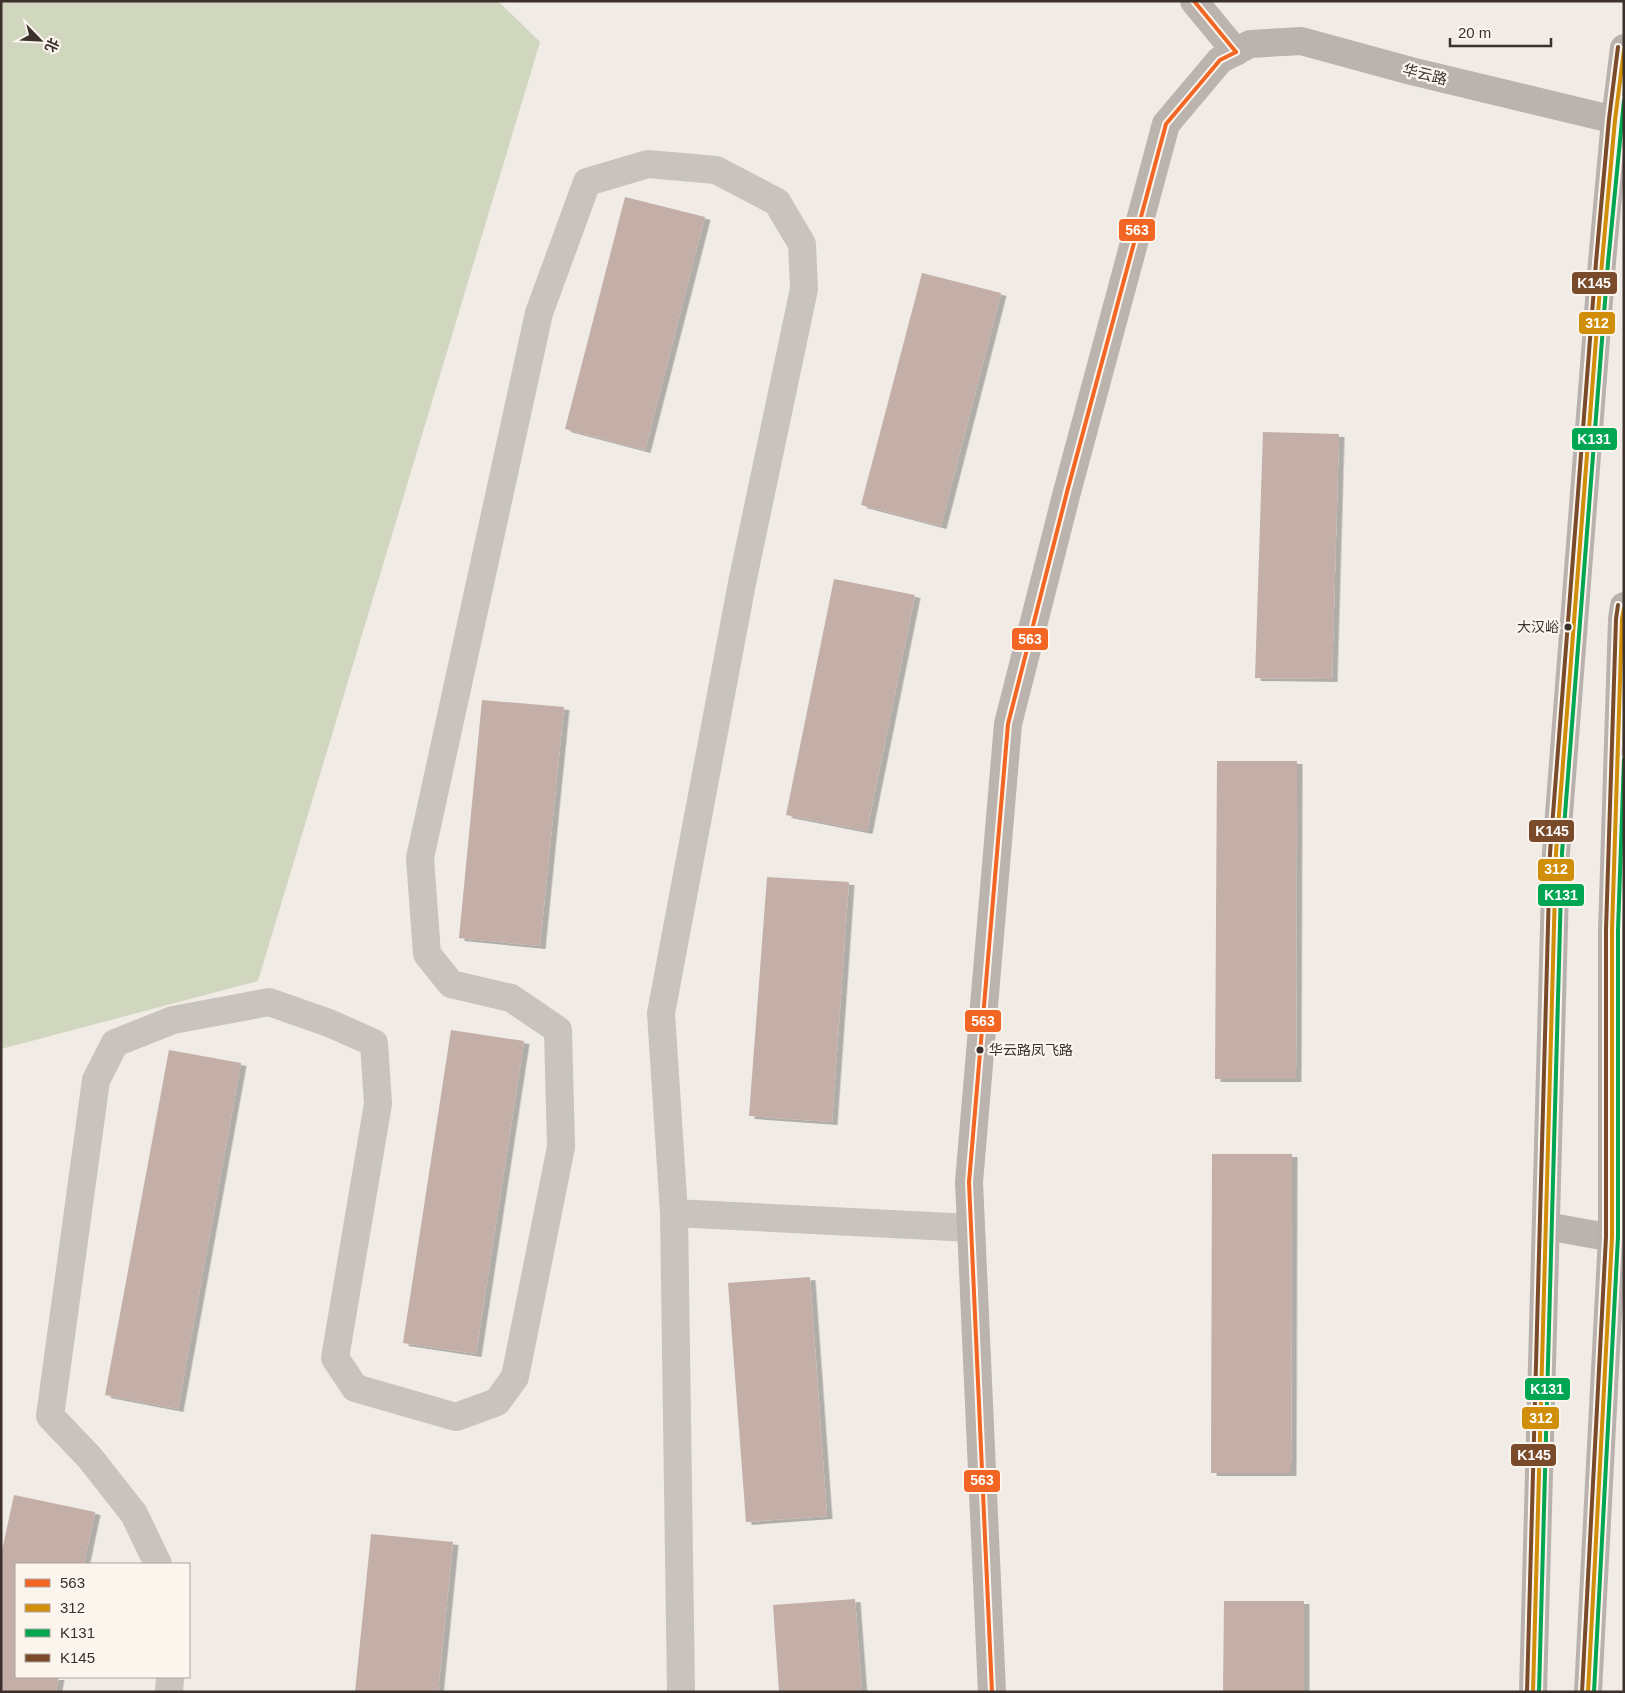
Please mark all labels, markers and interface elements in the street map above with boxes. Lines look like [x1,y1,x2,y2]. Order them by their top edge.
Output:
north arrow [15,15,65,65]
scale bar [1450,15,1551,47]
text: 20 m [1458,24,1491,41]
text: 北 [42,36,62,55]
street label: 华云路 [1401,60,1449,88]
line badge: 563 [1118,218,1156,242]
text: 563 [1125,222,1149,238]
line badge: K145 [1571,271,1618,295]
text: K145 [1577,275,1611,291]
line badge: 312 [1578,311,1616,335]
text: 312 [1585,315,1609,331]
line badge: K131 [1571,427,1618,451]
text: K131 [1577,431,1611,447]
place label: 大汉峪 [1517,619,1559,635]
marker: 大汉峪 [1563,622,1573,632]
line badge: 563 [1011,627,1049,651]
text: 563 [1018,631,1042,647]
line badge: K145 [1528,819,1575,843]
text: K145 [1535,823,1569,839]
line badge: 312 [1537,858,1575,882]
text: 312 [1544,861,1568,877]
line badge: K131 [1537,883,1585,907]
text: K131 [1544,887,1578,903]
line badge: 563 [964,1009,1002,1033]
text: 563 [971,1013,995,1029]
place label: 华云路凤飞路 [989,1042,1073,1058]
marker: 华云路凤飞路 [975,1045,985,1055]
line badge: K131 [1524,1377,1571,1401]
text: K131 [1530,1381,1564,1397]
line badge: 312 [1521,1406,1560,1430]
text: 312 [1529,1410,1553,1426]
line badge: K145 [1510,1443,1557,1467]
text: K145 [1517,1447,1551,1463]
line badge: 563 [963,1469,1001,1493]
text: 563 [970,1472,994,1488]
legend [15,1563,190,1678]
text: 563 [60,1574,85,1591]
text: 312 [60,1599,85,1616]
text: K131 [60,1624,95,1641]
text: K145 [60,1649,95,1666]

